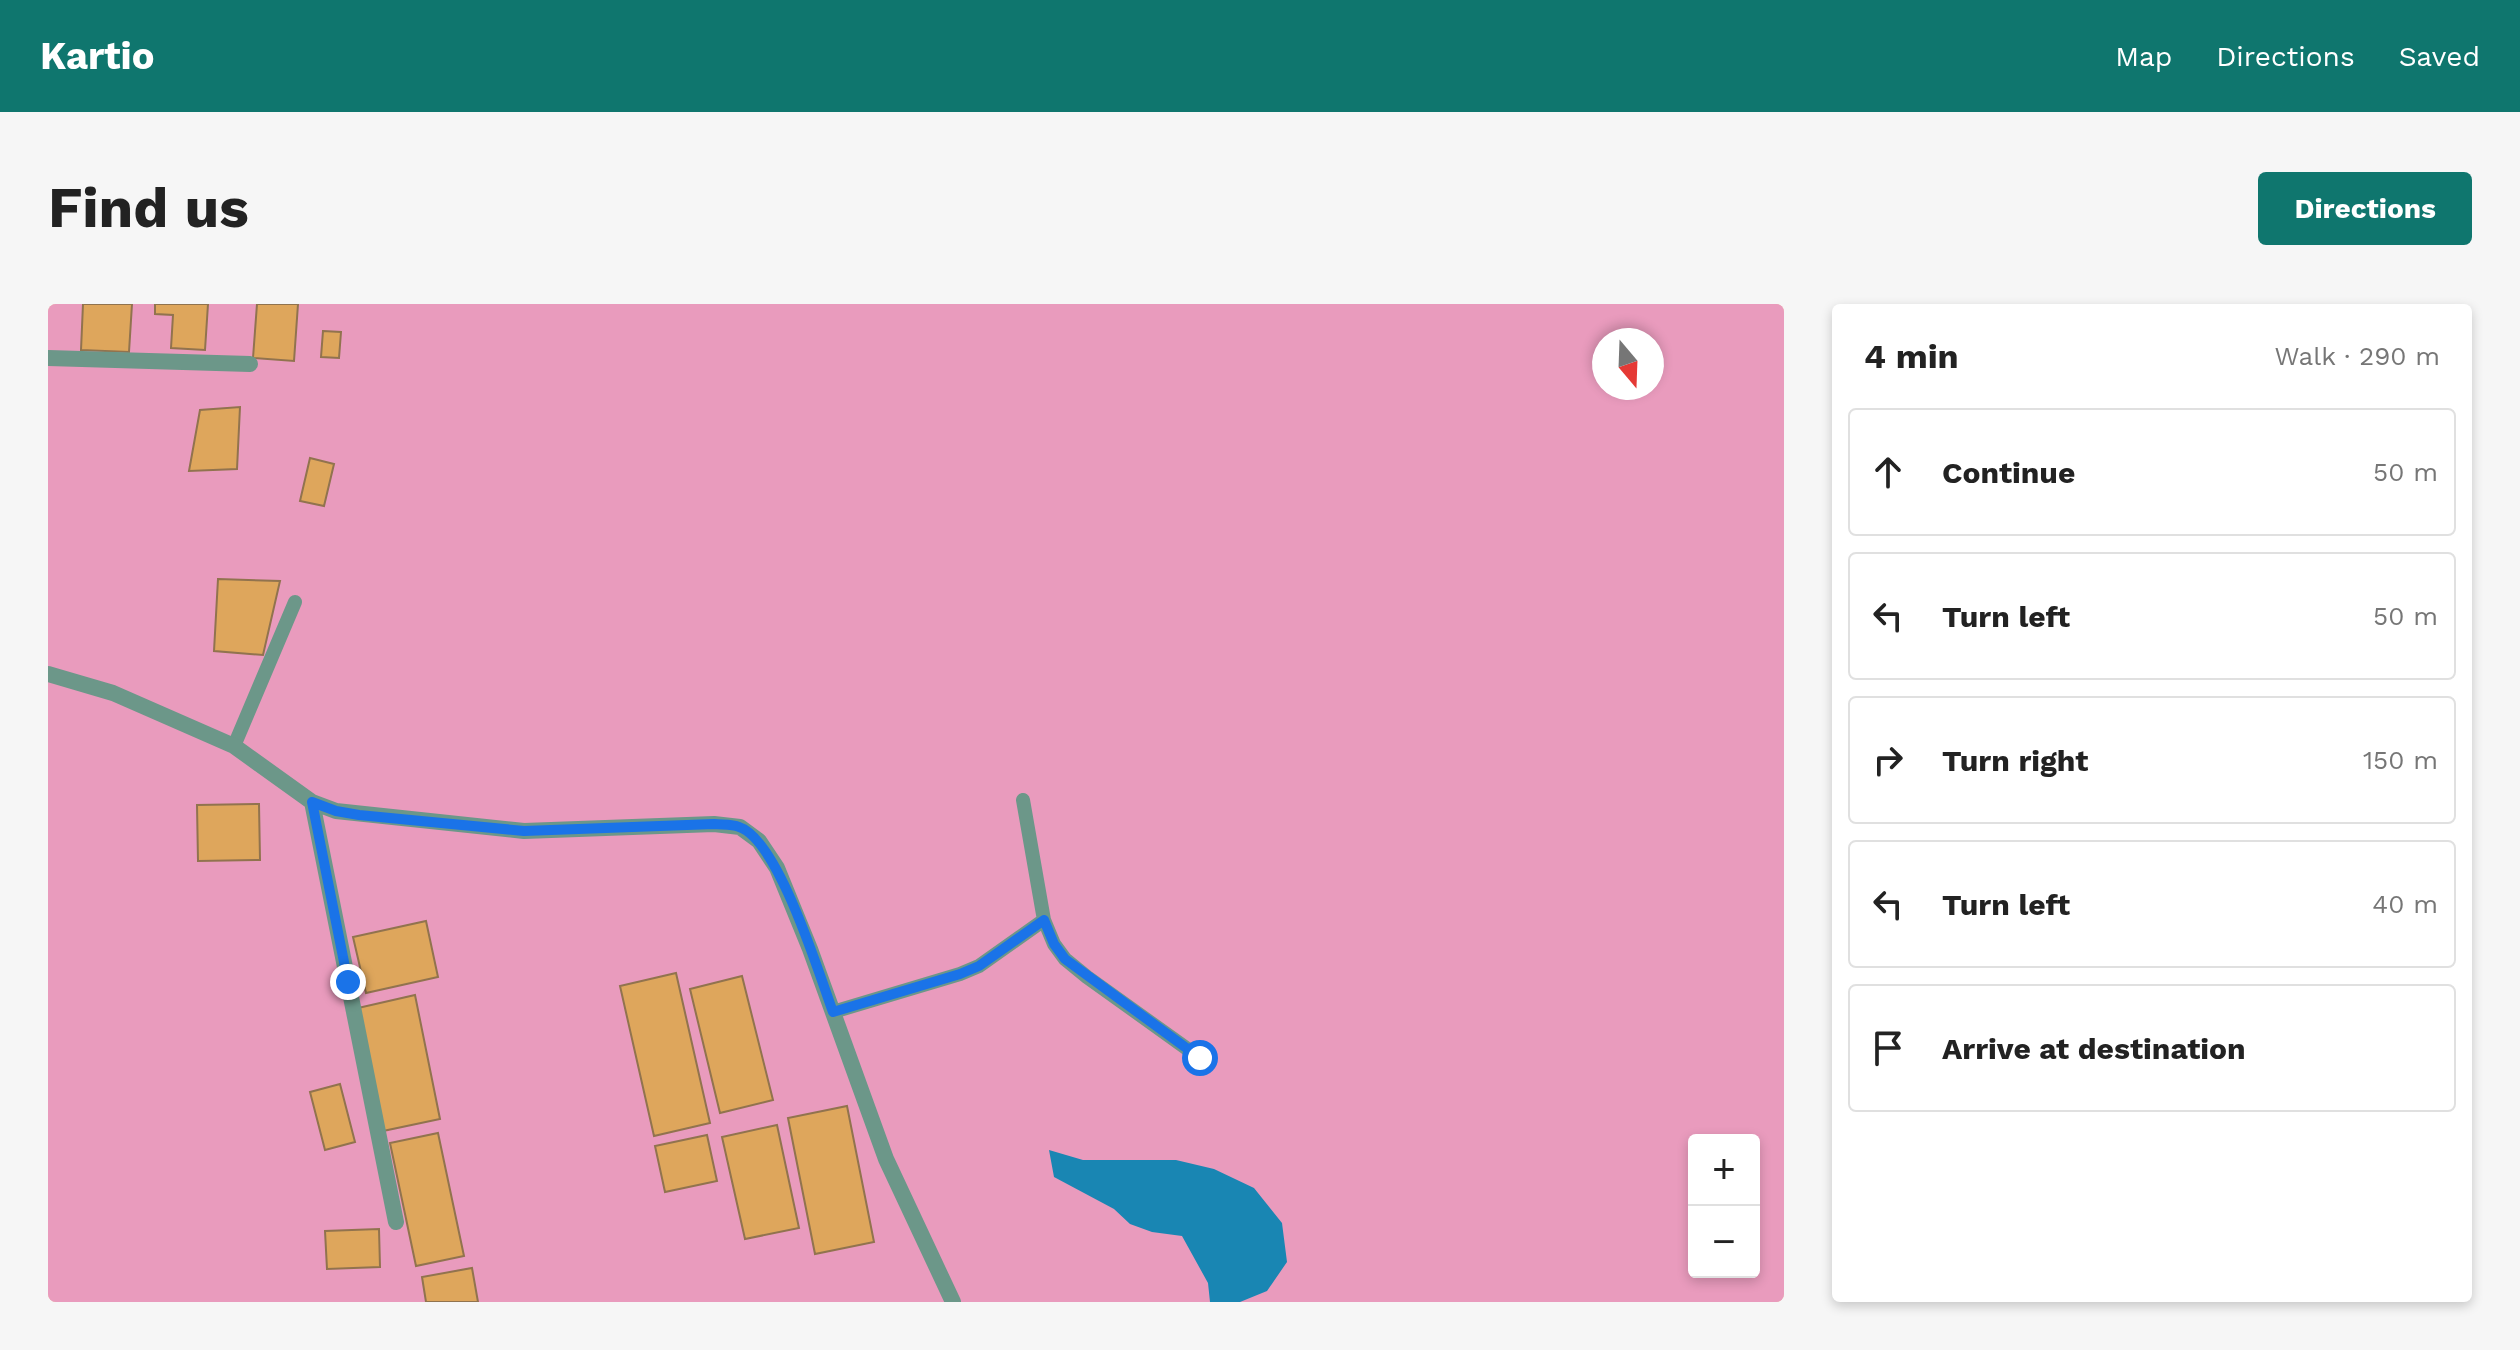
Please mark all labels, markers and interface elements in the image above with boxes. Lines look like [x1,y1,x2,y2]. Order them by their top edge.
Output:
text: Kartio [40,34,154,78]
text: Map [2115,40,2172,73]
text: Directions [2216,40,2355,73]
text: Saved [2399,40,2480,73]
button: Directions [2258,172,2472,245]
text: Find us [48,175,249,241]
north arrow [1592,328,1664,400]
text: 4 min [1864,336,1959,376]
text: Walk · 290 m [2275,341,2440,371]
icon: ahead [1866,450,1910,494]
text: Continue [1942,455,2075,490]
text: 50 m [2373,457,2438,487]
icon: left [1866,594,1910,638]
text: Turn left [1942,599,2070,634]
text: 50 m [2373,601,2438,631]
icon: right [1866,738,1910,782]
text: Turn right [1942,743,2088,778]
text: 150 m [2363,745,2438,775]
icon: left [1866,882,1910,926]
text: Turn left [1942,887,2070,922]
text: 40 m [2372,889,2438,919]
route end [330,964,366,1000]
icon: arrive [1866,1026,1910,1070]
text: Arrive at destination [1942,1031,2246,1066]
route start [1182,1040,1218,1076]
map controls [1688,1134,1760,1278]
button: + [1688,1134,1760,1206]
button: − [1688,1206,1760,1278]

